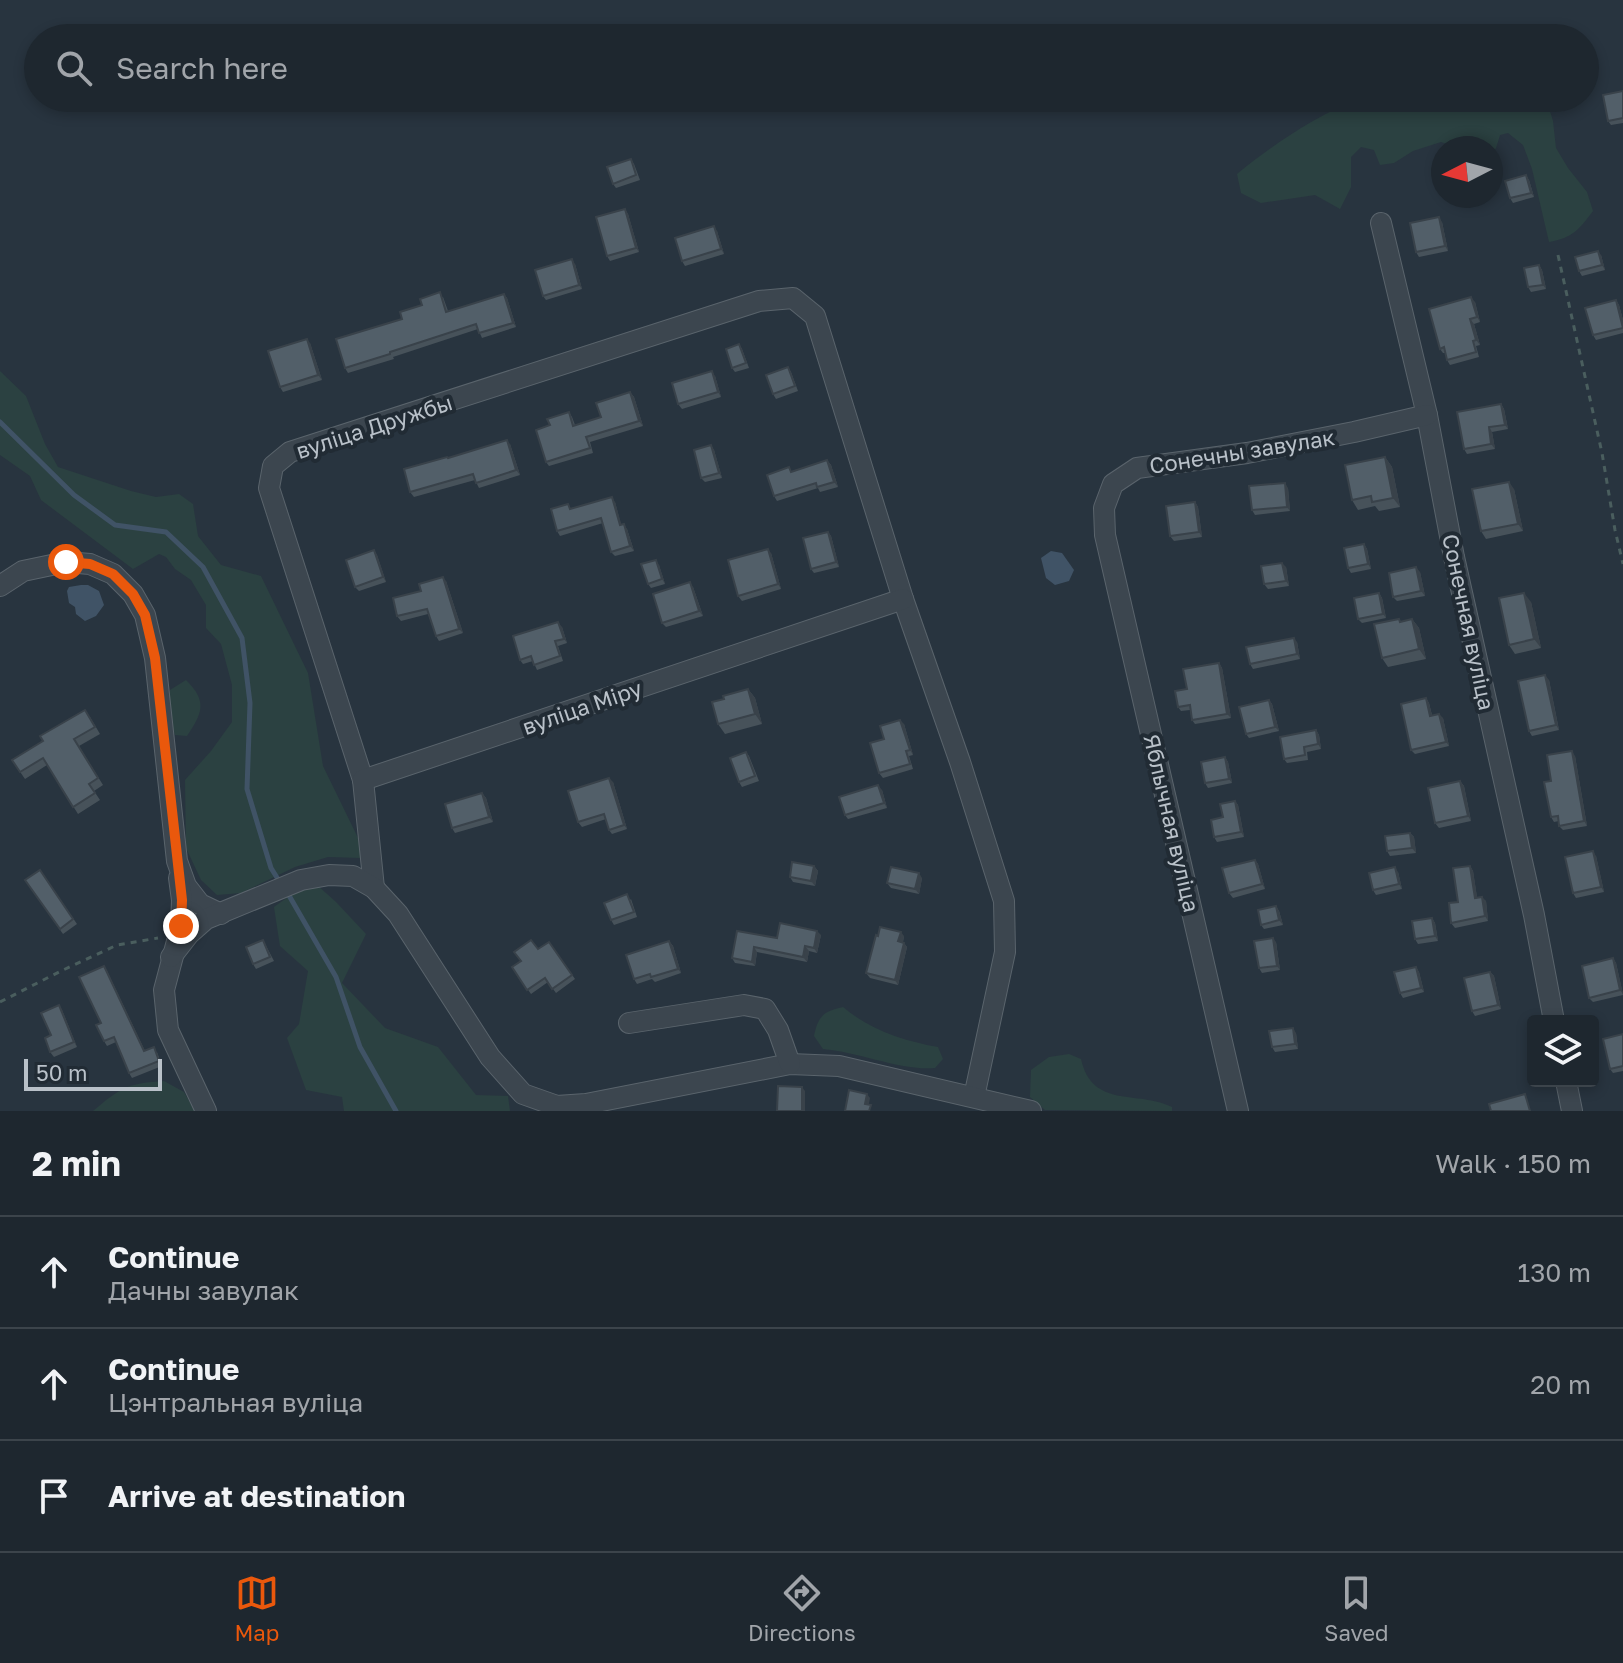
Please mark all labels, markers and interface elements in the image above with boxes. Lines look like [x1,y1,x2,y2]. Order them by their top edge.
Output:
search box [24,24,1599,112]
icon: search [52,46,96,90]
text: Search here [116,50,288,86]
north arrow [1431,136,1503,208]
street label: вуліца Дружбы [292,388,456,464]
street label: Сонечны завулак [1147,423,1337,479]
street label: Сонечная вуліца [1437,531,1501,713]
route start [48,544,84,580]
street label: вуліца Міру [519,674,645,740]
street label: Яблычная вуліца [1138,731,1206,915]
route end [163,908,199,944]
map controls [1527,1015,1599,1087]
button: layers [1527,1015,1599,1087]
scale bar [24,1055,162,1091]
text: 50 m [36,1059,87,1086]
text: 2 min [32,1143,121,1183]
text: Walk · 150 m [1435,1148,1591,1179]
text: Continue [108,1239,239,1275]
icon: ahead [32,1250,76,1294]
text: 130 m [1518,1257,1591,1288]
text: Дачны завулак [108,1275,299,1306]
text: Continue [108,1351,239,1387]
icon: ahead [32,1362,76,1406]
text: 20 m [1530,1369,1591,1400]
text: Цэнтральная вуліца [108,1387,363,1418]
icon: arrive [32,1474,76,1518]
text: Arrive at destination [108,1478,405,1514]
tab: Map [234,1571,279,1646]
tab: Directions [748,1571,856,1646]
tab: Saved [1324,1571,1389,1646]

